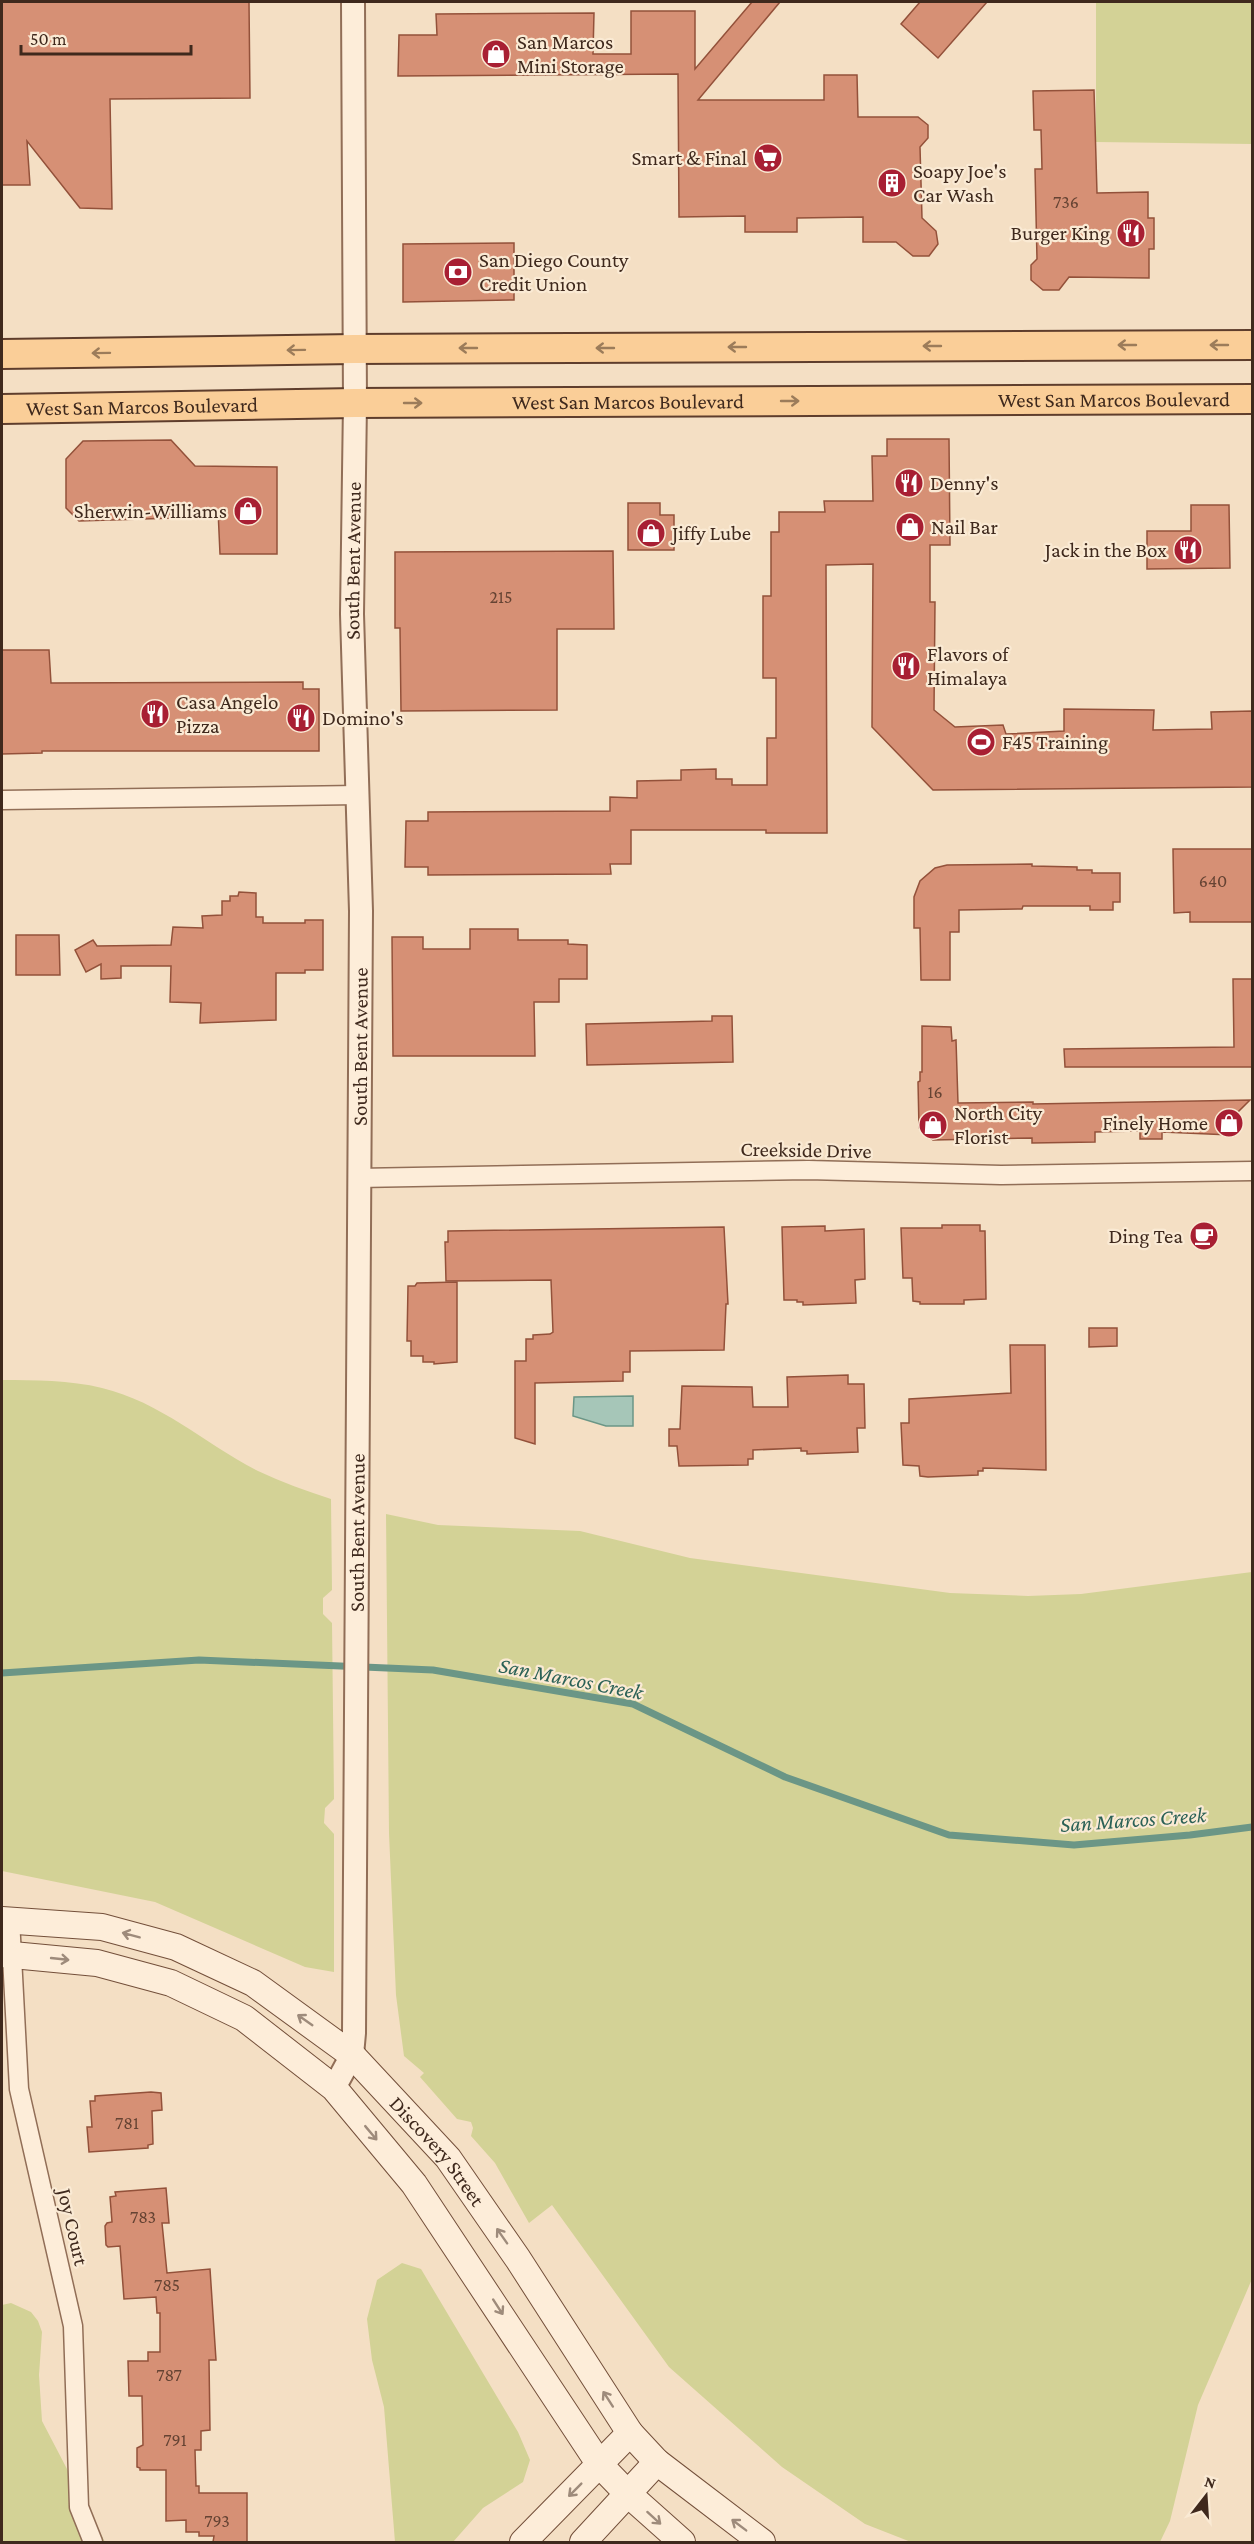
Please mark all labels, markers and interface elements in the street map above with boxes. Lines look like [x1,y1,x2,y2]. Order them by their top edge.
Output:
scale bar [21,18,190,56]
text: 50 m [30,29,67,49]
place label: San Marcos Mini Storage [517,30,624,78]
shop icon: San Marcos Mini Storage [480,38,512,70]
supermarket icon: Smart & Final [752,142,784,174]
place label: Smart & Final [631,146,747,170]
place label: Soapy Joe's Car Wash [913,159,1006,207]
building icon: Soapy Joe's Car Wash [876,167,908,199]
house number: 736 [1053,192,1079,212]
restaurant icon: Burger King [1115,217,1147,249]
place label: Burger King [1011,221,1110,245]
place label: San Diego County Credit Union [479,248,629,296]
bank icon: San Diego County Credit Union [442,256,474,288]
one-way arrow [1118,339,1138,351]
one-way arrow [1210,339,1230,351]
one-way arrow [923,340,943,352]
one-way arrow [728,341,748,353]
one-way arrow [459,342,479,354]
one-way arrow [596,342,616,354]
one-way arrow [286,344,306,356]
one-way arrow [91,347,111,359]
street label: West San Marcos Boulevard [998,387,1230,412]
street label: West San Marcos Boulevard [512,389,744,414]
street label: West San Marcos Boulevard [26,393,258,421]
one-way arrow [779,395,799,407]
one-way arrow [403,397,423,409]
restaurant icon: Denny's [893,467,925,499]
place label: Denny's [930,471,998,495]
street label: South Bent Avenue [340,482,366,640]
shop icon: Sherwin-Williams [232,495,264,527]
place label: Sherwin-Williams [74,499,227,523]
shop icon: Nail Bar [894,511,926,543]
place label: Nail Bar [931,515,999,539]
shop icon: Jiffy Lube [635,517,667,549]
place label: Jiffy Lube [670,521,751,545]
restaurant icon: Jack in the Box [1172,534,1204,566]
place label: Jack in the Box [1043,538,1167,562]
house number: 215 [489,587,513,607]
place label: Flavors of Himalaya [927,642,1010,690]
restaurant icon: Flavors of Himalaya [890,650,922,682]
place label: Casa Angelo Pizza [176,690,278,738]
restaurant icon: Casa Angelo Pizza [139,698,171,730]
restaurant icon: Domino's [285,702,317,734]
place label: Domino's [322,706,404,730]
sports icon: F45 Training [965,726,997,758]
place label: F45 Training [1002,730,1108,754]
house number: 640 [1199,871,1227,891]
street label: South Bent Avenue [348,967,373,1126]
house number: 16 [927,1082,943,1102]
place label: North City Florist [954,1101,1042,1149]
shop icon: Finely Home [1213,1107,1245,1139]
shop icon: North City Florist [917,1109,949,1141]
place label: Finely Home [1102,1111,1208,1135]
street label: Creekside Drive [740,1137,872,1163]
cafe icon: Ding Tea [1188,1220,1220,1252]
place label: Ding Tea [1109,1224,1183,1248]
street label: South Bent Avenue [345,1453,370,1612]
water label: San Marcos Creek [497,1652,647,1705]
water label: San Marcos Creek [1059,1802,1208,1837]
one-way arrow [122,1929,141,1940]
one-way arrow [49,1954,69,1965]
one-way arrow [297,2014,314,2026]
street label: Discovery Street [385,2091,490,2212]
house number: 781 [115,2113,139,2133]
one-way arrow [364,2124,377,2140]
street label: Joy Court [52,2184,94,2269]
house number: 783 [130,2207,156,2227]
one-way arrow [496,2228,508,2244]
house number: 785 [154,2275,180,2295]
one-way arrow [491,2299,504,2316]
house number: 787 [156,2365,182,2385]
one-way arrow [602,2391,614,2408]
house number: 791 [163,2430,187,2450]
north arrow [1176,2466,1236,2526]
text: N [1203,2472,1218,2492]
one-way arrow [567,2483,582,2498]
house number: 793 [204,2511,230,2531]
one-way arrow [647,2511,662,2525]
one-way arrow [732,2519,748,2532]

